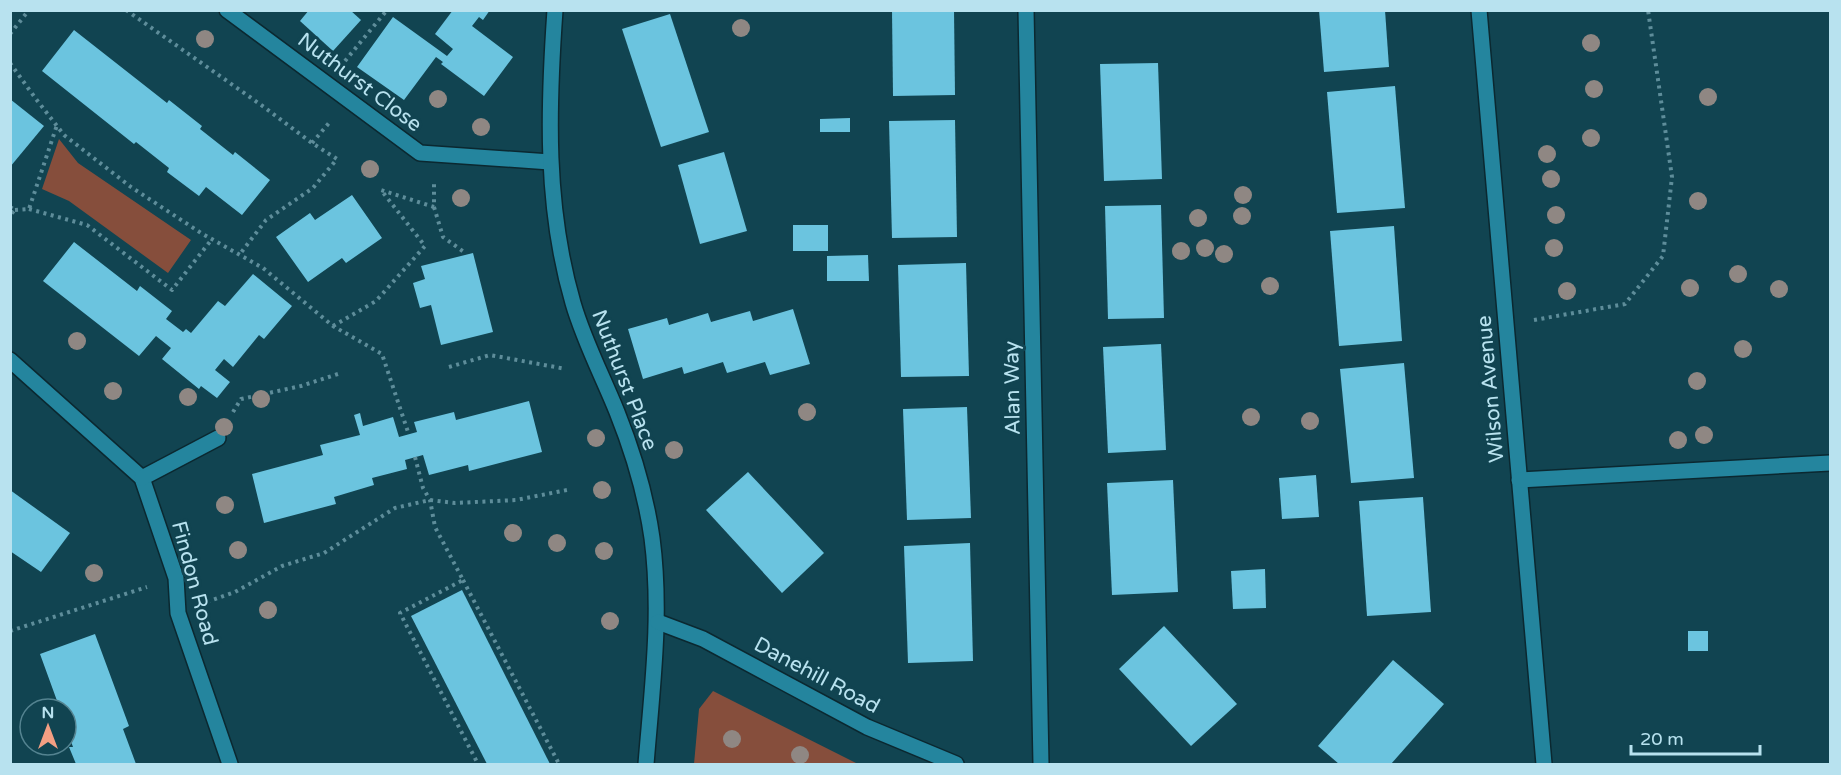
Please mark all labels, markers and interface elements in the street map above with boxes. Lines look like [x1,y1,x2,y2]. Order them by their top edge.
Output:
street label: Nuthurst Close [293,28,427,137]
street label: Nuthurst Place [586,306,663,454]
street label: Wilson Avenue [1472,314,1509,464]
street label: Alan Way [999,341,1026,435]
street label: Findon Road [166,518,223,648]
street label: Danehill Road [750,632,884,719]
north arrow [18,697,78,757]
text: N [42,703,54,723]
scale bar [1631,718,1760,756]
text: 20 m [1640,728,1684,750]

